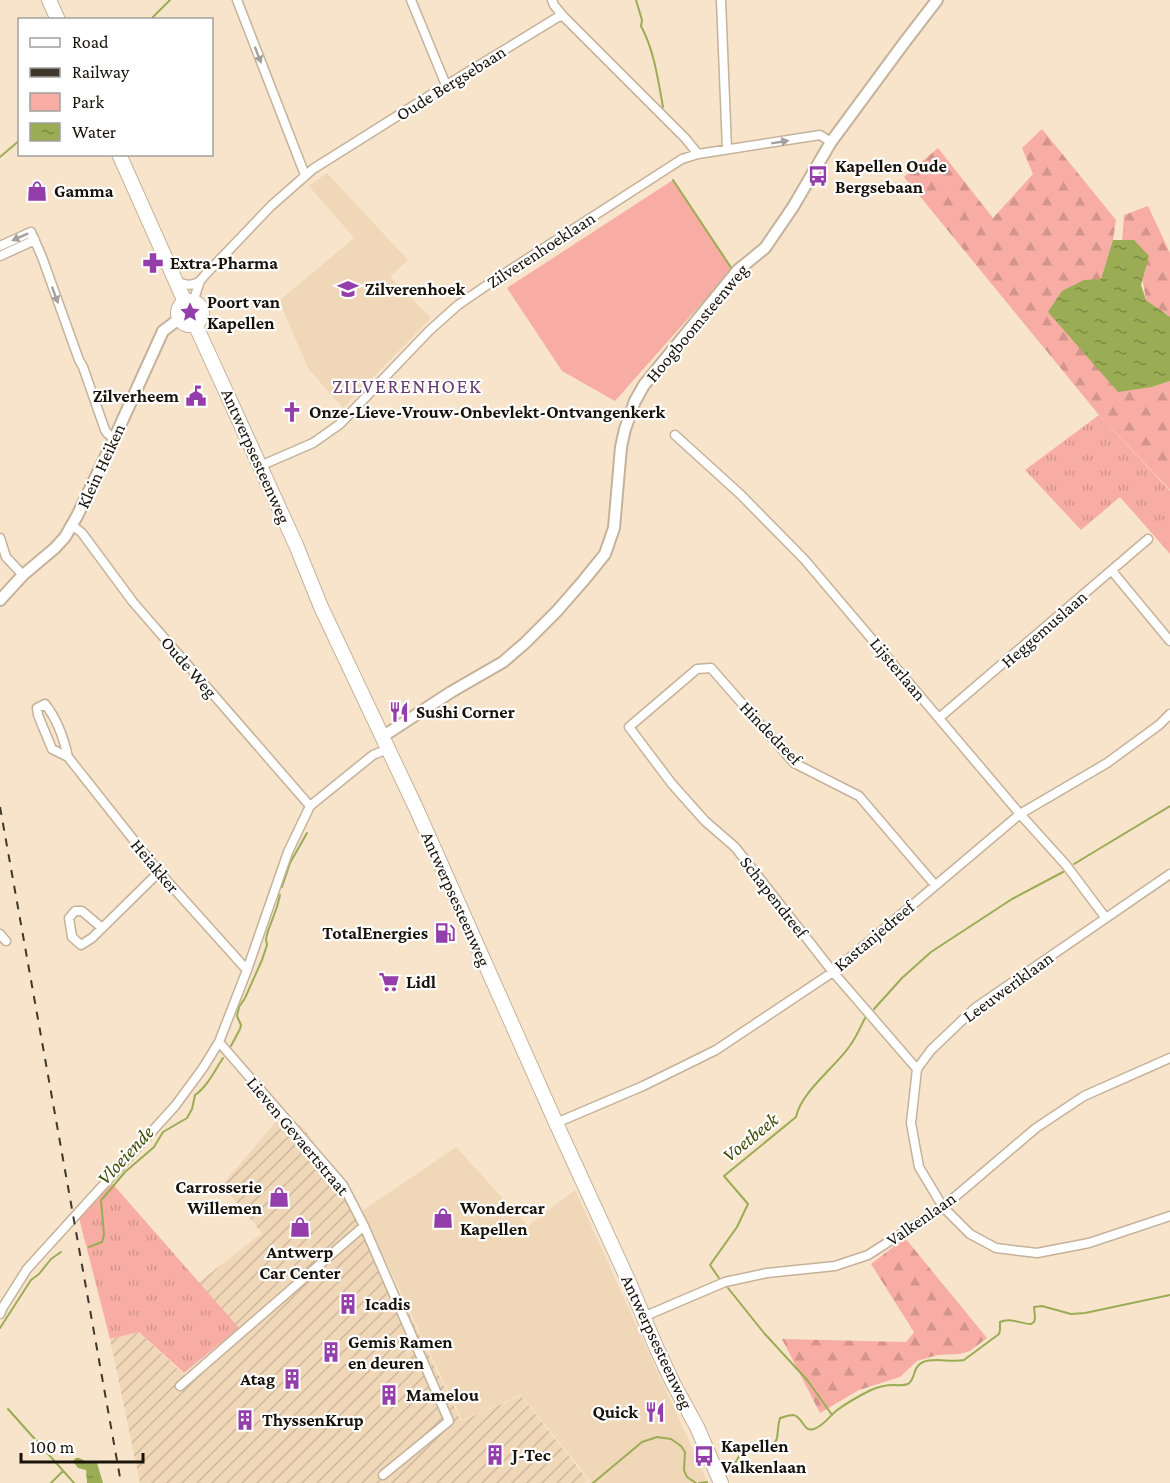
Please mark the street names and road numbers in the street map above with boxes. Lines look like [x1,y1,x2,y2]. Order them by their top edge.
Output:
street label: Oude Bergsebaan [393,41,510,125]
street label: Zilverenhoeklaan [483,208,599,292]
street label: Hoogboomsteenweg [642,260,752,386]
street label: Antwerpsesteenweg [217,385,295,527]
street label: Klein Heiken [73,420,129,512]
street label: Heggemuslaan [997,586,1091,672]
street label: Oude Weg [157,632,221,702]
street label: Lijsterlaan [865,633,930,706]
street label: Hindedreef [736,697,807,770]
street label: Antwerpsesteenweg [417,828,495,970]
street label: Heiakker [127,835,184,897]
street label: Schapendreef [736,852,813,943]
street label: Kastanjedreef [830,896,920,976]
street label: Leeuweriklaan [959,948,1057,1026]
street label: Lieven Gevaertstraat [243,1073,354,1200]
street label: Valkenlaan [883,1188,960,1250]
street label: Antwerpsesteenweg [617,1272,697,1412]

